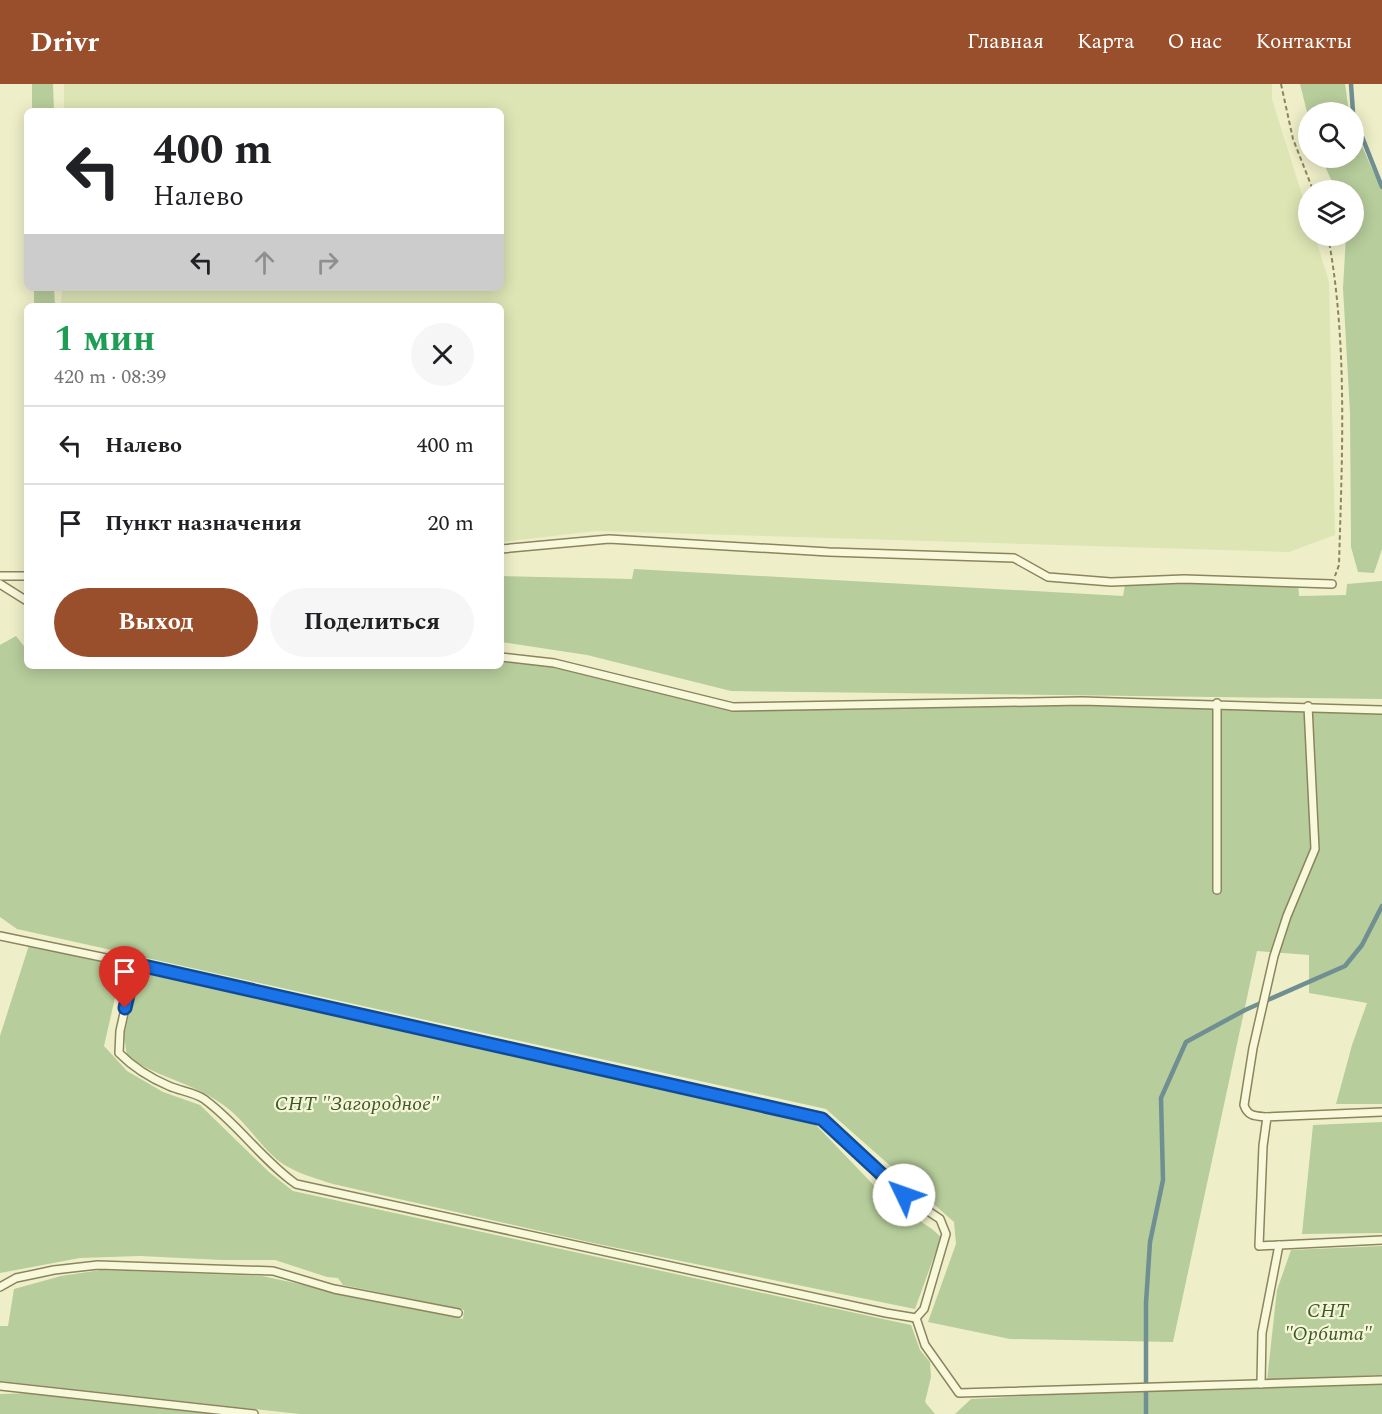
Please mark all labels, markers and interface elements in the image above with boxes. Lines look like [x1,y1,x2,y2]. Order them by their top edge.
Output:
text: Drivr [30,21,99,64]
text: Главная [967,26,1044,58]
text: Карта [1077,26,1134,58]
text: О нас [1167,26,1222,58]
text: Контакты [1255,26,1352,58]
map controls [1298,102,1364,246]
button: search [1298,102,1364,168]
text: 400 m [153,119,272,182]
icon: left [54,132,132,210]
text: Налево [153,176,244,218]
button: layers [1298,180,1364,246]
icon: left [185,246,218,279]
icon: ahead [248,246,281,279]
icon: right [311,246,344,279]
text: 1 мин [54,312,155,367]
button: close [411,323,474,386]
text: 420 m · 08:39 [54,362,166,392]
icon: left [54,429,87,462]
text: Налево [105,429,182,462]
text: 400 m [417,429,474,462]
icon: arrive [54,507,87,540]
text: Пункт назначения [105,507,302,540]
text: 20 m [428,507,474,540]
button: Выход [54,588,258,657]
button: Поделиться [270,588,474,657]
pin [99,946,150,1008]
icon: arrive [108,955,141,988]
park label: СНТ "Загородное" [275,1089,439,1119]
position arrow [872,1163,936,1227]
park label: CНТ "Орбита" [1284,1296,1372,1349]

